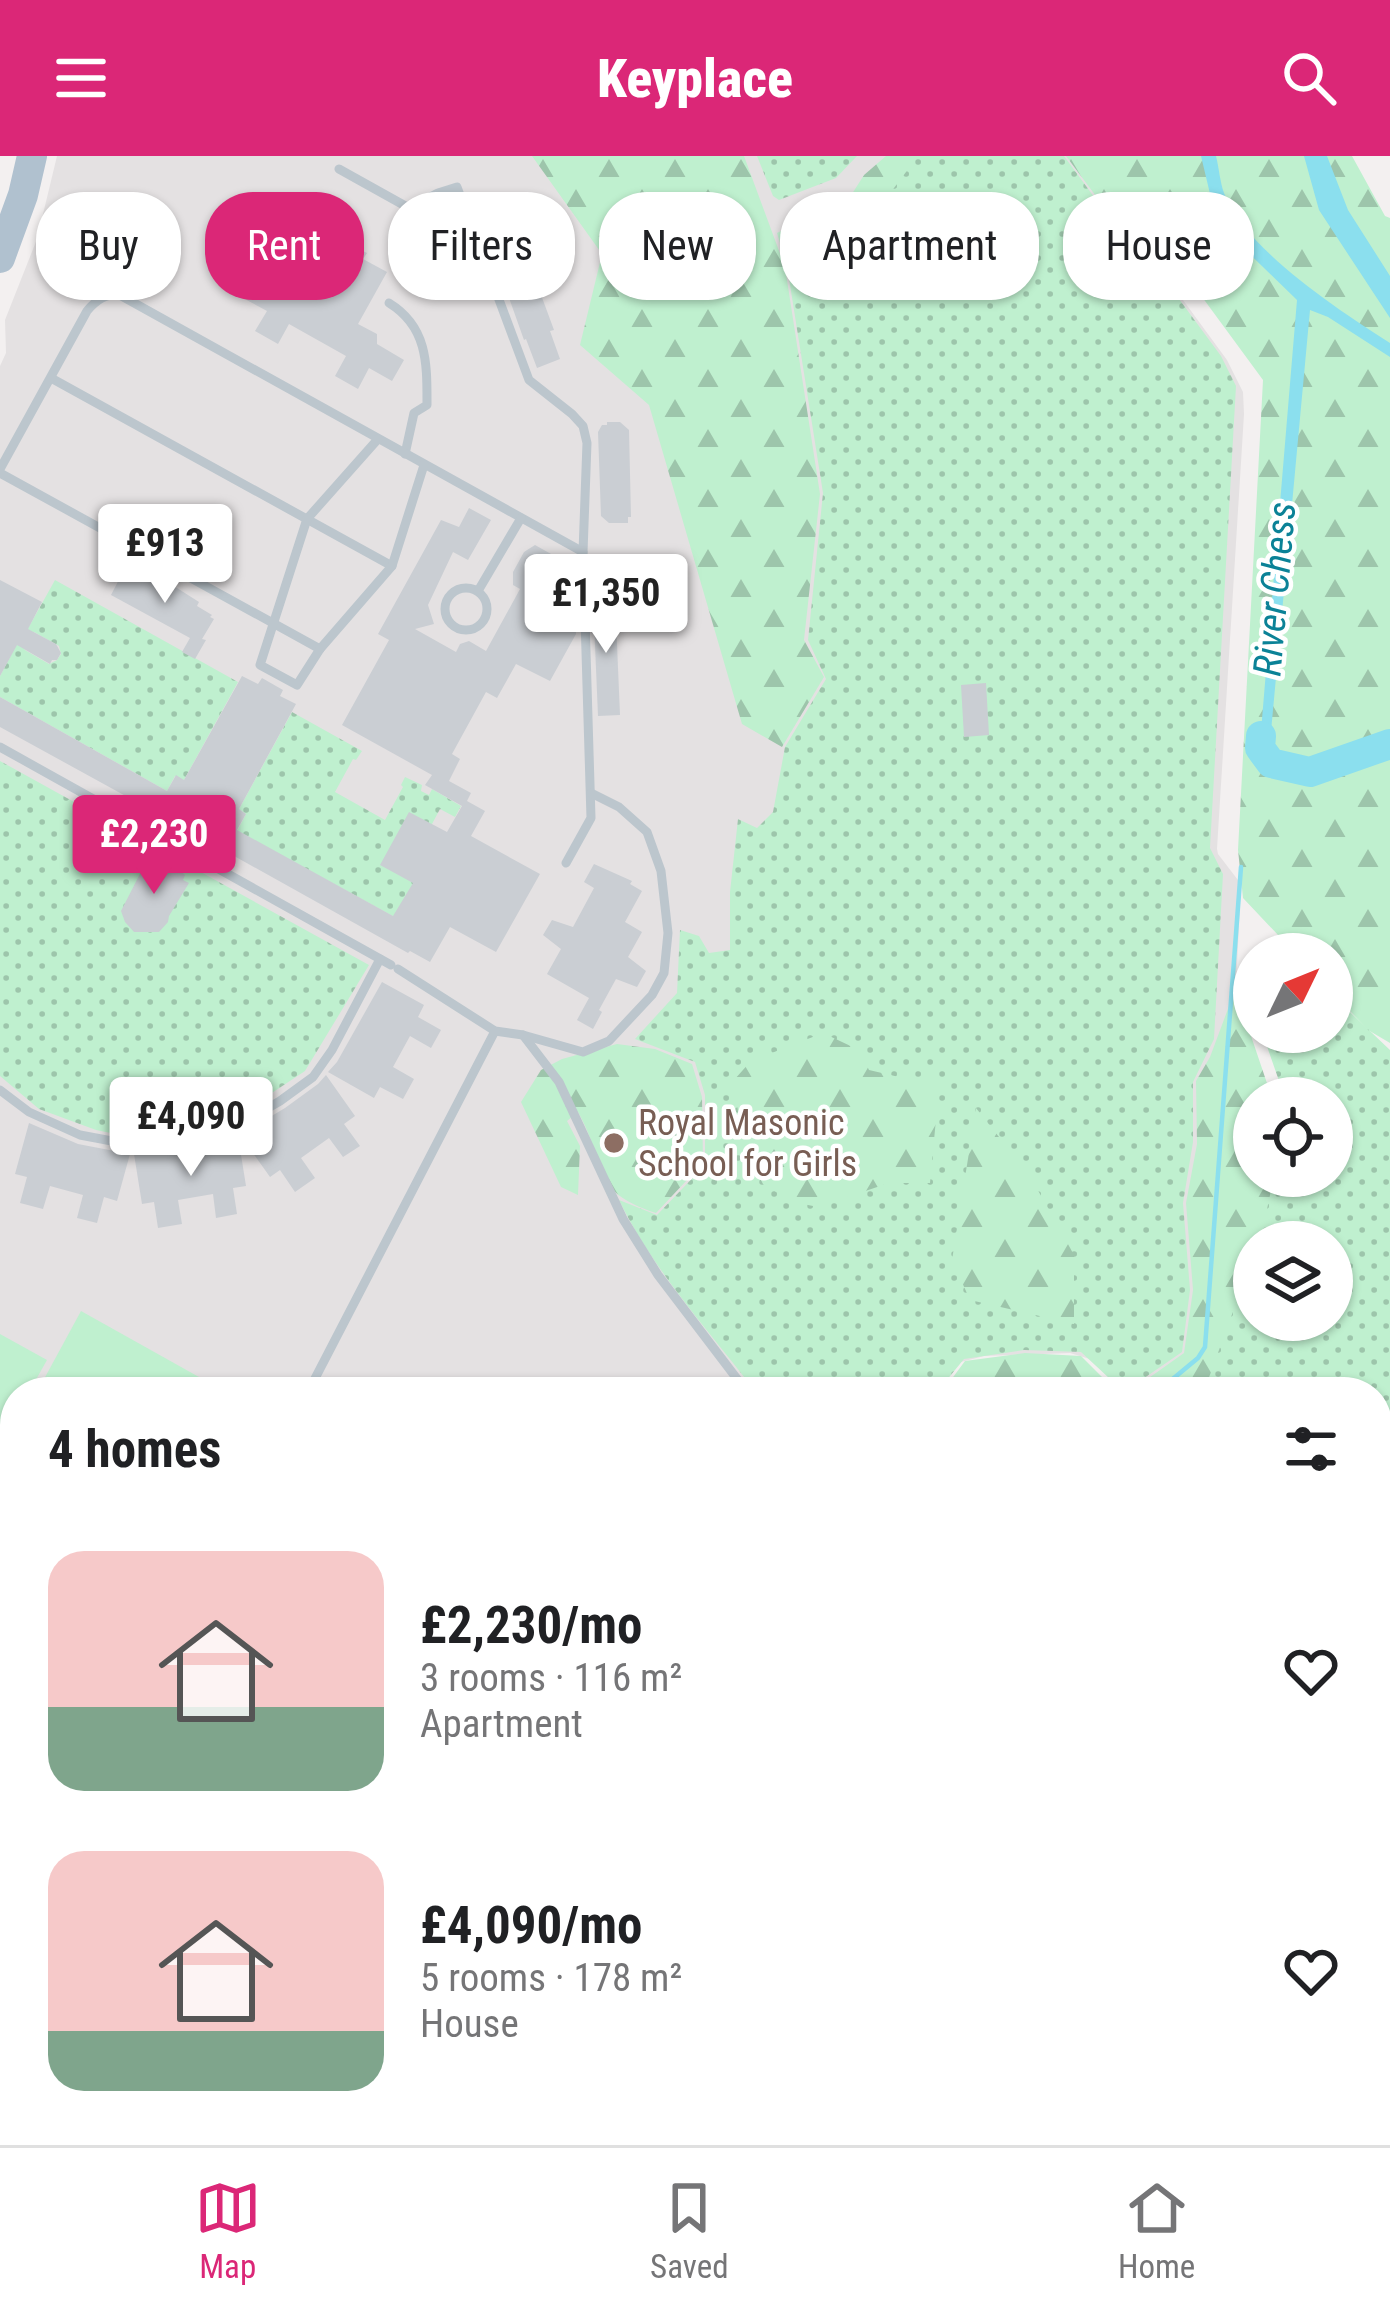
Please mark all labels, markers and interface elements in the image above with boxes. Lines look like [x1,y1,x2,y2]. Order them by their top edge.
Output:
icon: menu [48,45,114,111]
icon: search [1276,45,1342,111]
text: Keyplace [597,47,793,110]
chip: Buy [36,192,181,300]
chip: Rent [205,192,364,300]
chip: Filters [388,192,575,300]
chip: New [599,192,756,300]
chip: Apartment [780,192,1039,300]
chip: House [1063,192,1254,300]
water label: River Chess [1244,500,1306,678]
pin: £913 [94,504,236,606]
text: £913 [125,520,205,566]
pin: £1,350 [508,554,704,656]
text: £1,350 [552,570,660,616]
pin: £2,230 [56,795,252,897]
text: £2,230 [100,811,208,857]
north arrow [1233,933,1353,1053]
map controls [1233,933,1353,1341]
pin: £4,090 [93,1077,289,1179]
button: locate [1233,1077,1353,1197]
text: £4,090 [137,1093,245,1139]
place label: Royal Masonic School for Girls [638,1102,857,1185]
marker: Royal Masonic School for Girls [601,1130,627,1156]
button: layers [1233,1221,1353,1341]
icon: filters [1278,1416,1344,1482]
text: 4 homes [48,1420,221,1479]
text: £2,230/mo [420,1596,642,1655]
icon: home [144,1599,288,1743]
icon: heart [1278,1638,1344,1704]
text: 3 rooms · 116 m² [420,1655,682,1701]
text: Apartment [420,1701,583,1747]
text: £4,090/mo [420,1896,642,1955]
icon: home [144,1899,288,2043]
icon: heart [1278,1938,1344,2004]
text: 5 rooms · 178 m² [420,1955,682,2001]
text: House [420,2001,519,2047]
tab: Map [195,2175,261,2286]
tab: Saved [650,2175,729,2286]
tab: Home [1118,2175,1195,2286]

